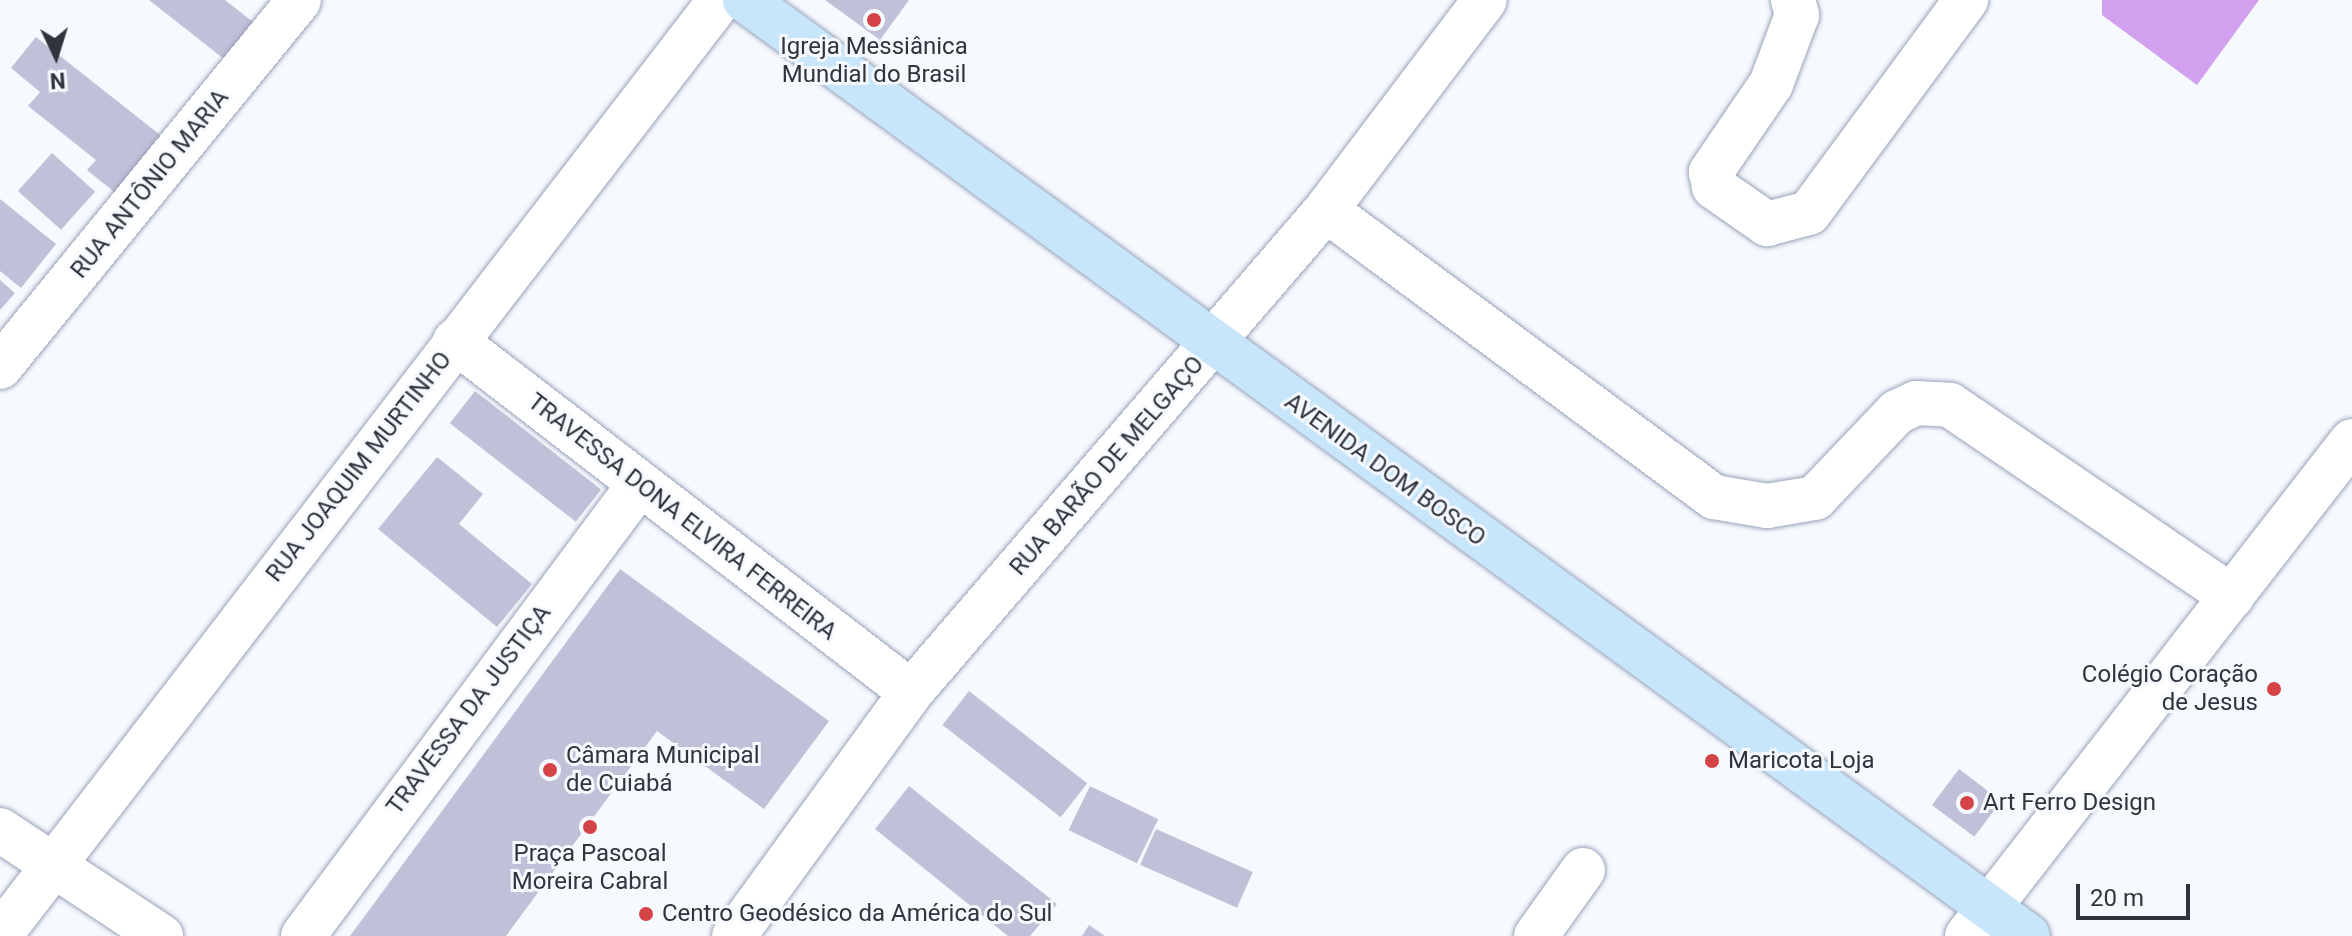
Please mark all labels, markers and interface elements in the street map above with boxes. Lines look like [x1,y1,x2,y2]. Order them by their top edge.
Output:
marker: Igreja Messiânica Mundial do Brasil [865,11,883,29]
north arrow [16,16,96,96]
place label: Igreja Messiânica Mundial do Brasil [780,33,968,89]
text: N [49,67,66,93]
street label: RUA ANTÔNIO MARIA [65,84,235,284]
street label: RUA JOAQUIM MURTINHO [260,346,458,588]
street label: RUA BARÃO DE MELGAÇO [1004,350,1210,582]
street label: AVENIDA DOM BOSCO [1279,387,1491,553]
street label: TRAVESSA DONA ELVIRA FERREIRA [522,388,842,646]
street label: TRAVESSA DA JUSTIÇA [381,599,557,821]
place label: Colégio Coração de Jesus [2082,661,2258,717]
marker: Colégio Coração de Jesus [2265,680,2283,698]
place label: Câmara Municipal de Cuiabá [566,742,759,798]
place label: Maricota Loja [1728,747,1874,775]
marker: Maricota Loja [1703,752,1721,770]
marker: Câmara Municipal de Cuiabá [541,761,559,779]
place label: Art Ferro Design [1983,789,2156,817]
marker: Art Ferro Design [1958,794,1976,812]
marker: Praça Pascoal Moreira Cabral [581,818,599,836]
place label: Praça Pascoal Moreira Cabral [512,840,668,896]
scale bar [2080,868,2194,918]
text: 20 m [2090,884,2144,912]
place label: Centro Geodésico da América do Sul [662,900,1052,928]
marker: Centro Geodésico da América do Sul [637,905,655,923]

